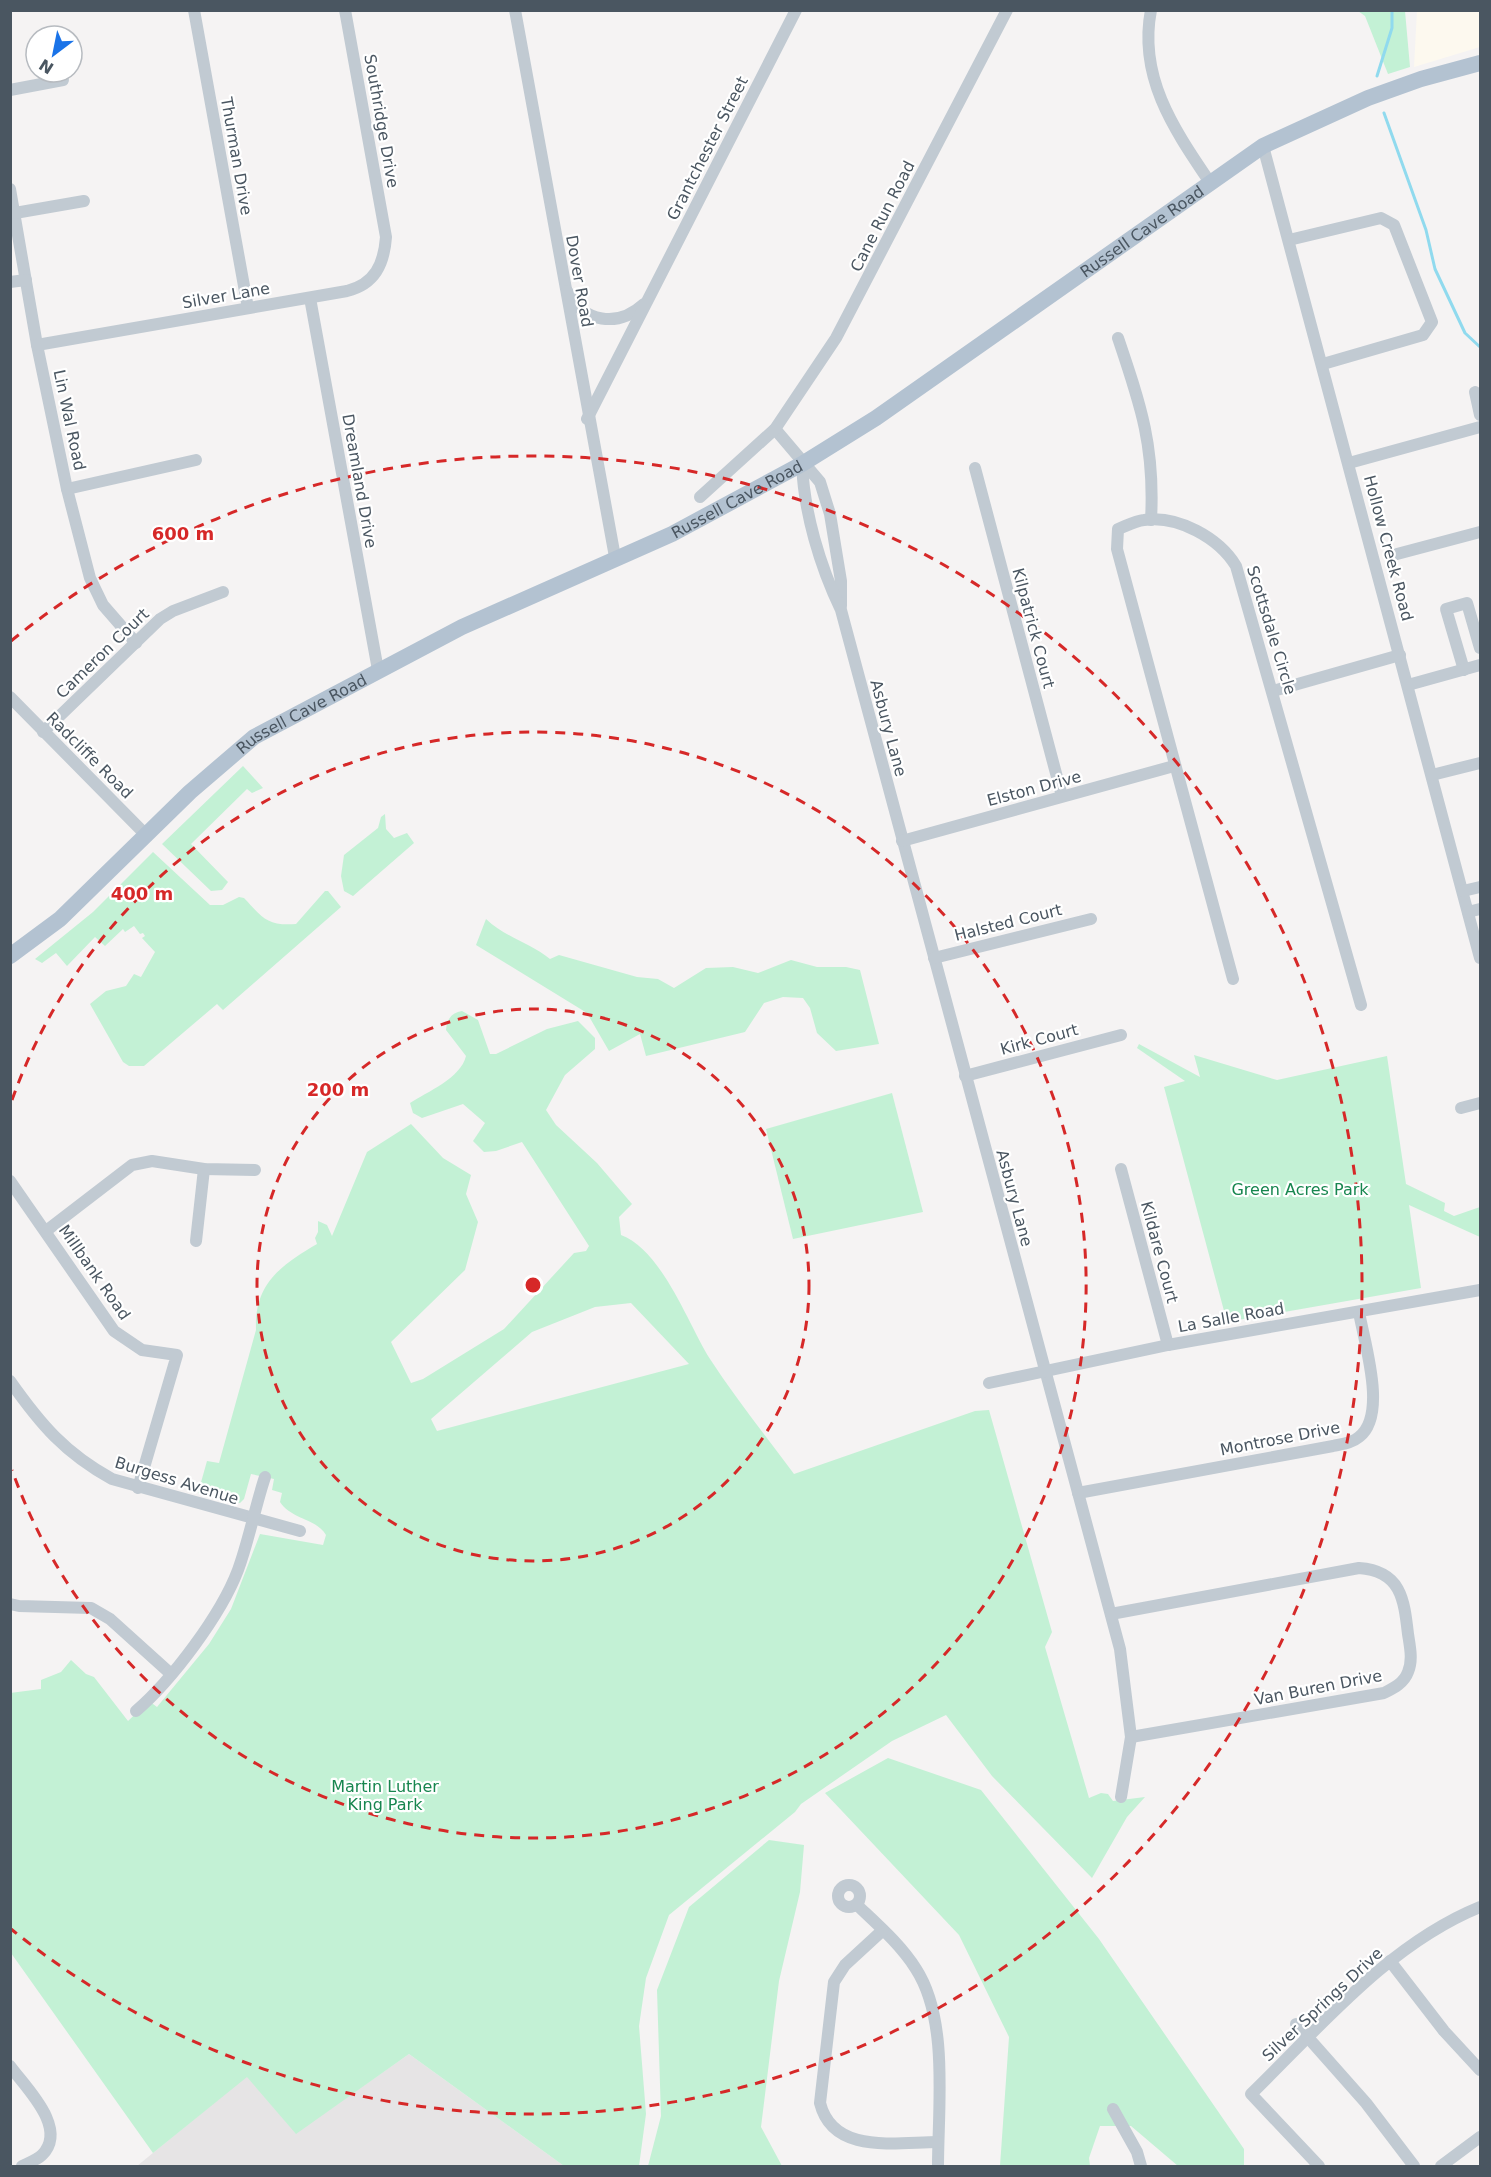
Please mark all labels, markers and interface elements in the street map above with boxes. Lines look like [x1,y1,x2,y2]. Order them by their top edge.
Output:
north arrow [24,24,84,84]
street label: Southridge Drive [360,53,403,189]
text: N [36,55,57,78]
street label: Grantchester Street [663,73,752,223]
street label: Thurman Drive [217,95,256,217]
street label: Cane Run Road [846,158,919,275]
street label: Russell Cave Road [1077,182,1208,282]
street label: Dover Road [562,234,597,329]
street label: Silver Lane [181,278,271,313]
street label: Lin Wal Road [50,368,89,472]
street label: Dreamland Drive [338,412,381,550]
street label: Russell Cave Road [668,456,806,543]
street label: Hollow Creek Road [1360,473,1417,623]
text: 600 m [152,523,214,544]
street label: Scottsdale Circle [1243,563,1300,697]
street label: Kilpatrick Court [1008,566,1059,690]
street label: Cameron Court [52,604,153,702]
street label: Russell Cave Road [232,670,370,758]
street label: Asbury Lane [866,678,911,779]
street label: Radcliffe Road [42,708,137,803]
street label: Elston Drive [985,767,1083,810]
text: 400 m [111,883,173,904]
street label: Halsted Court [952,900,1064,945]
street label: Kirk Court [998,1020,1080,1059]
text: 200 m [307,1079,369,1100]
street label: Asbury Lane [992,1148,1037,1249]
park label: Green Acres Park [1231,1180,1369,1199]
street label: Kildare Court [1137,1199,1182,1305]
street label: Millbank Road [55,1221,134,1324]
centre of rings [523,1275,543,1295]
street label: La Salle Road [1176,1299,1286,1336]
street label: Montrose Drive [1218,1418,1342,1459]
street label: Burgess Avenue [113,1453,241,1508]
street label: Van Buren Drive [1253,1666,1384,1709]
park label: Martin Luther King Park [331,1777,439,1814]
street label: Silver Springs Drive [1258,1944,1386,2065]

